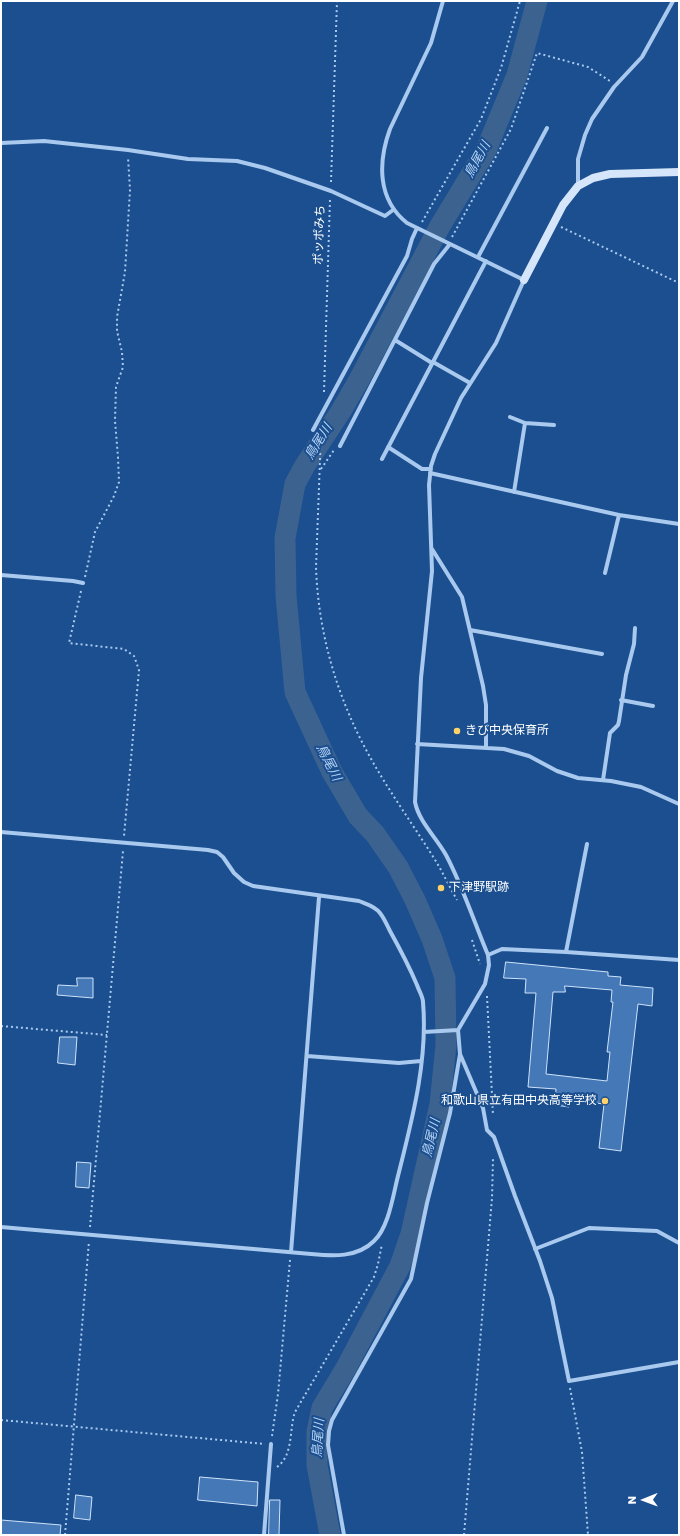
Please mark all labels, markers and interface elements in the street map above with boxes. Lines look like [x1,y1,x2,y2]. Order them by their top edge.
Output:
water label: 鳥尾川 [462,139,494,181]
street label: ポッポみち [312,205,328,265]
water label: 鳥尾川 [302,421,336,463]
place label: きび中央保育所 [465,724,549,738]
marker: きび中央保育所 [452,726,462,736]
water label: 鳥尾川 [312,742,344,784]
place label: 下津野駅跡 [449,881,509,895]
marker: 下津野駅跡 [436,883,446,893]
place label: 和歌山県立有田中央高等学校 [441,1094,597,1108]
marker: 和歌山県立有田中央高等学校 [600,1096,610,1106]
water label: 鳥尾川 [420,1117,444,1159]
water label: 鳥尾川 [310,1418,328,1458]
north arrow [624,1480,664,1520]
text: N [624,1496,640,1504]

